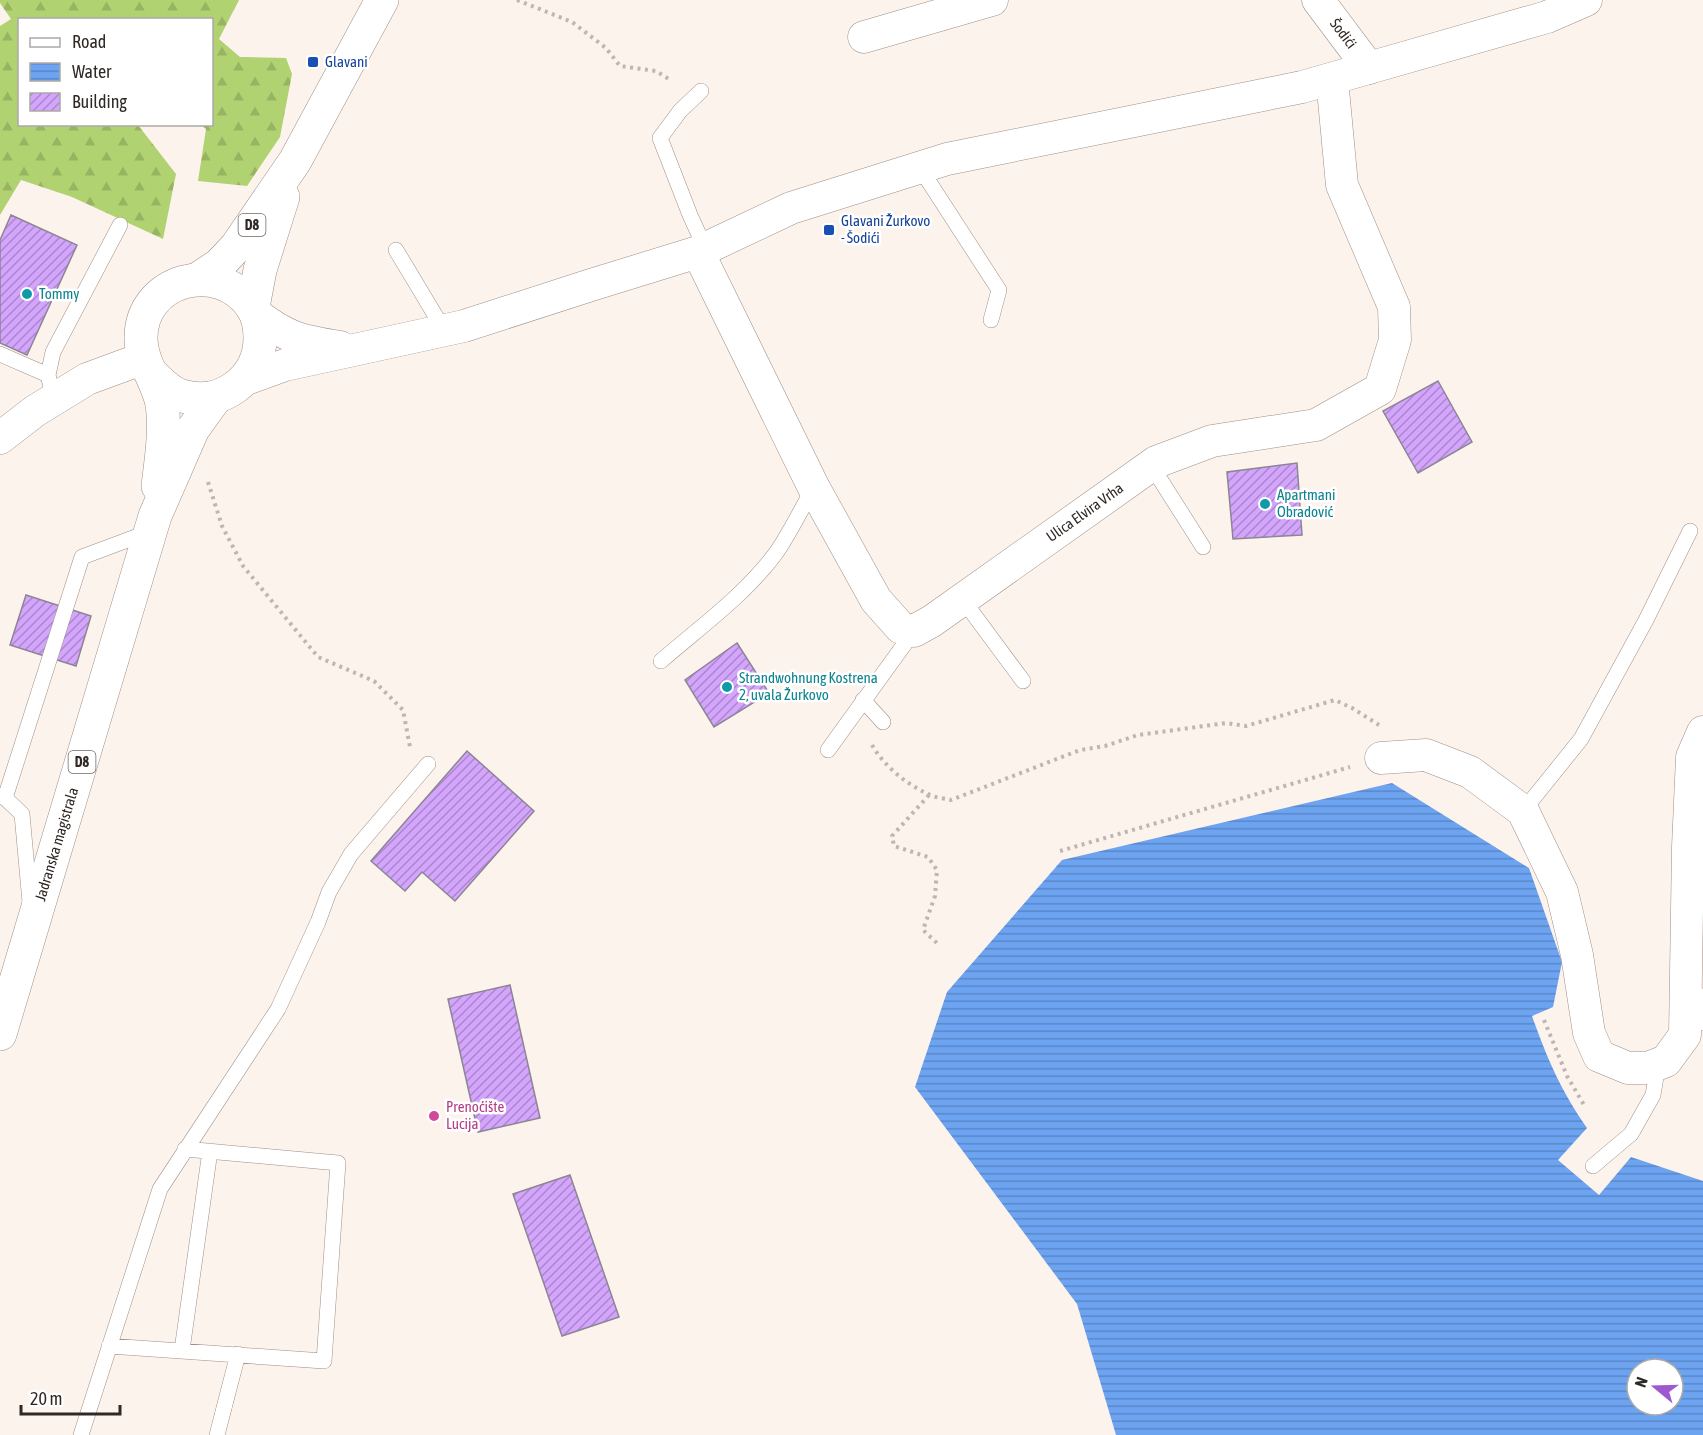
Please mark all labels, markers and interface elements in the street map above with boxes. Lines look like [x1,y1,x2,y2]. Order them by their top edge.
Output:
street label: Šodići [1327,15,1360,52]
legend [18,18,213,126]
text: Road [72,31,106,52]
place label: Glavani [325,53,368,70]
marker: Glavani [306,55,320,69]
text: Water [72,61,112,82]
text: Building [72,91,127,112]
place label: Glavani Žurkovo - Šodići [841,212,930,246]
road number: D8 [238,214,266,236]
marker: Glavani Žurkovo - Šodići [822,223,836,237]
place label: Tommy [39,285,80,302]
marker: Tommy [20,287,34,301]
street label: Ulica Elvira Vrha [1043,479,1126,545]
place label: Apartmani Obradović [1277,486,1336,520]
marker: Apartmani Obradović [1258,497,1272,511]
place label: Strandwohnung Kostrena 2, uvala Žurkovo [739,669,878,703]
marker: Strandwohnung Kostrena 2, uvala Žurkovo [720,680,734,694]
road number: D8 [68,751,96,773]
street label: Jadranska magistrala [31,785,81,903]
place label: Prenoćište Lucija [446,1098,504,1132]
marker: Prenoćište Lucija [427,1109,441,1123]
north arrow [1625,1357,1685,1417]
text: N [1631,1375,1651,1390]
scale bar [21,1378,120,1416]
text: 20 m [30,1388,62,1409]

